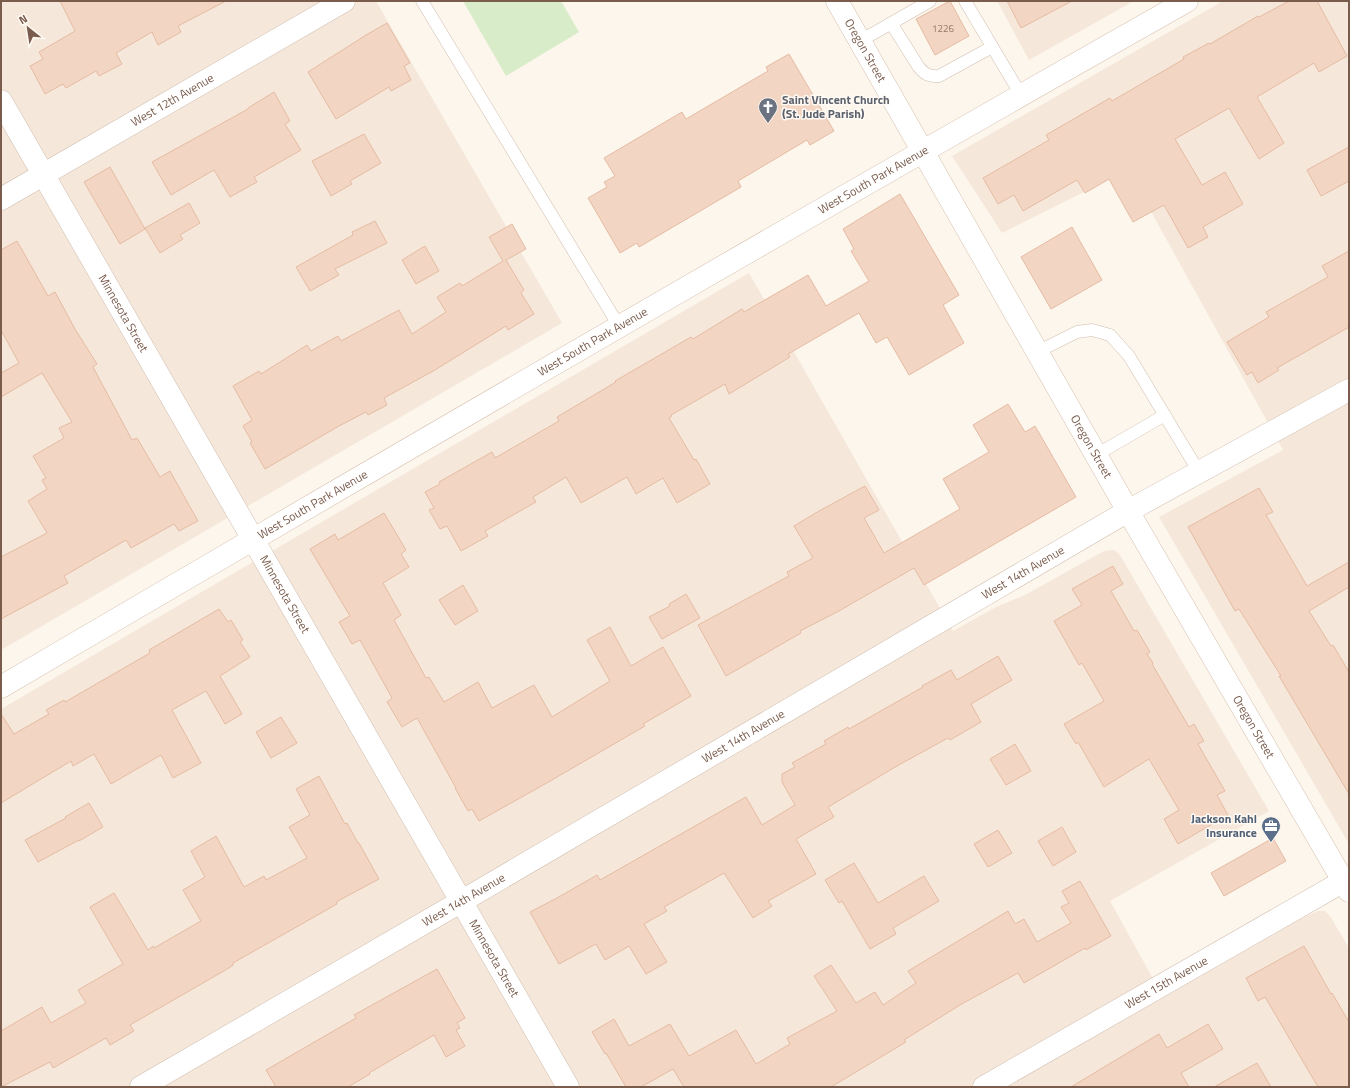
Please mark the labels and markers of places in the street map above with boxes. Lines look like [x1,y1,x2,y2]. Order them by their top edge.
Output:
place label: Saint Vincent Church (St. Jude Parish) [782,90,890,123]
church icon: Saint Vincent Church (St. Jude Parish) [757,96,779,124]
place label: Jackson Kahl Insurance [1191,809,1257,842]
office icon: Jackson Kahl Insurance [1260,815,1282,843]

